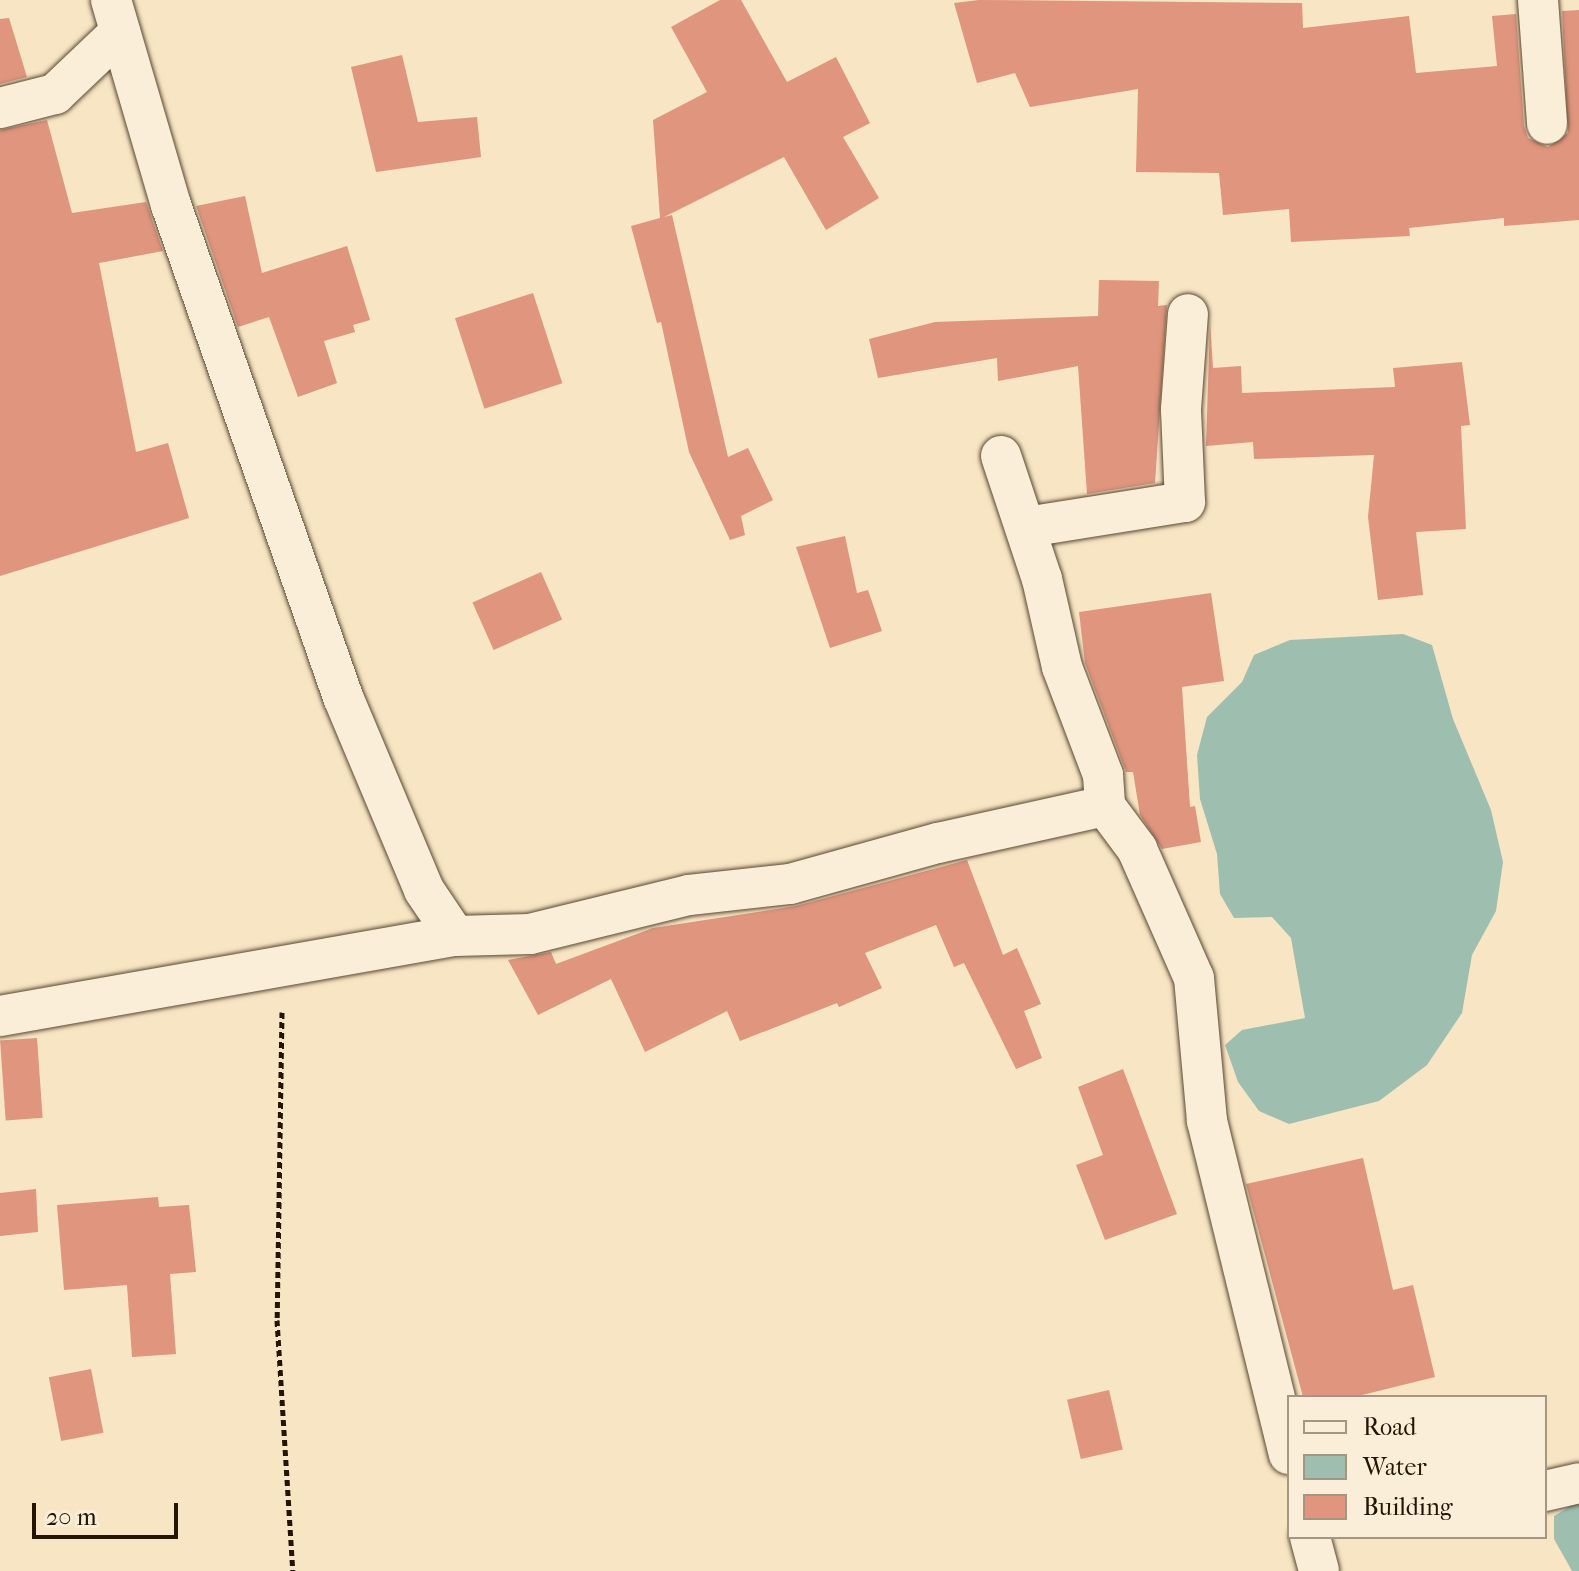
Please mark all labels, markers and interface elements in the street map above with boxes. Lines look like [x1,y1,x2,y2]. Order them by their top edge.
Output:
legend [1287,1395,1547,1539]
text: Road [1363,1413,1416,1441]
text: Water [1363,1453,1427,1481]
scale bar [36,1487,182,1537]
text: Building [1363,1493,1453,1521]
text: 20 m [46,1503,97,1531]

